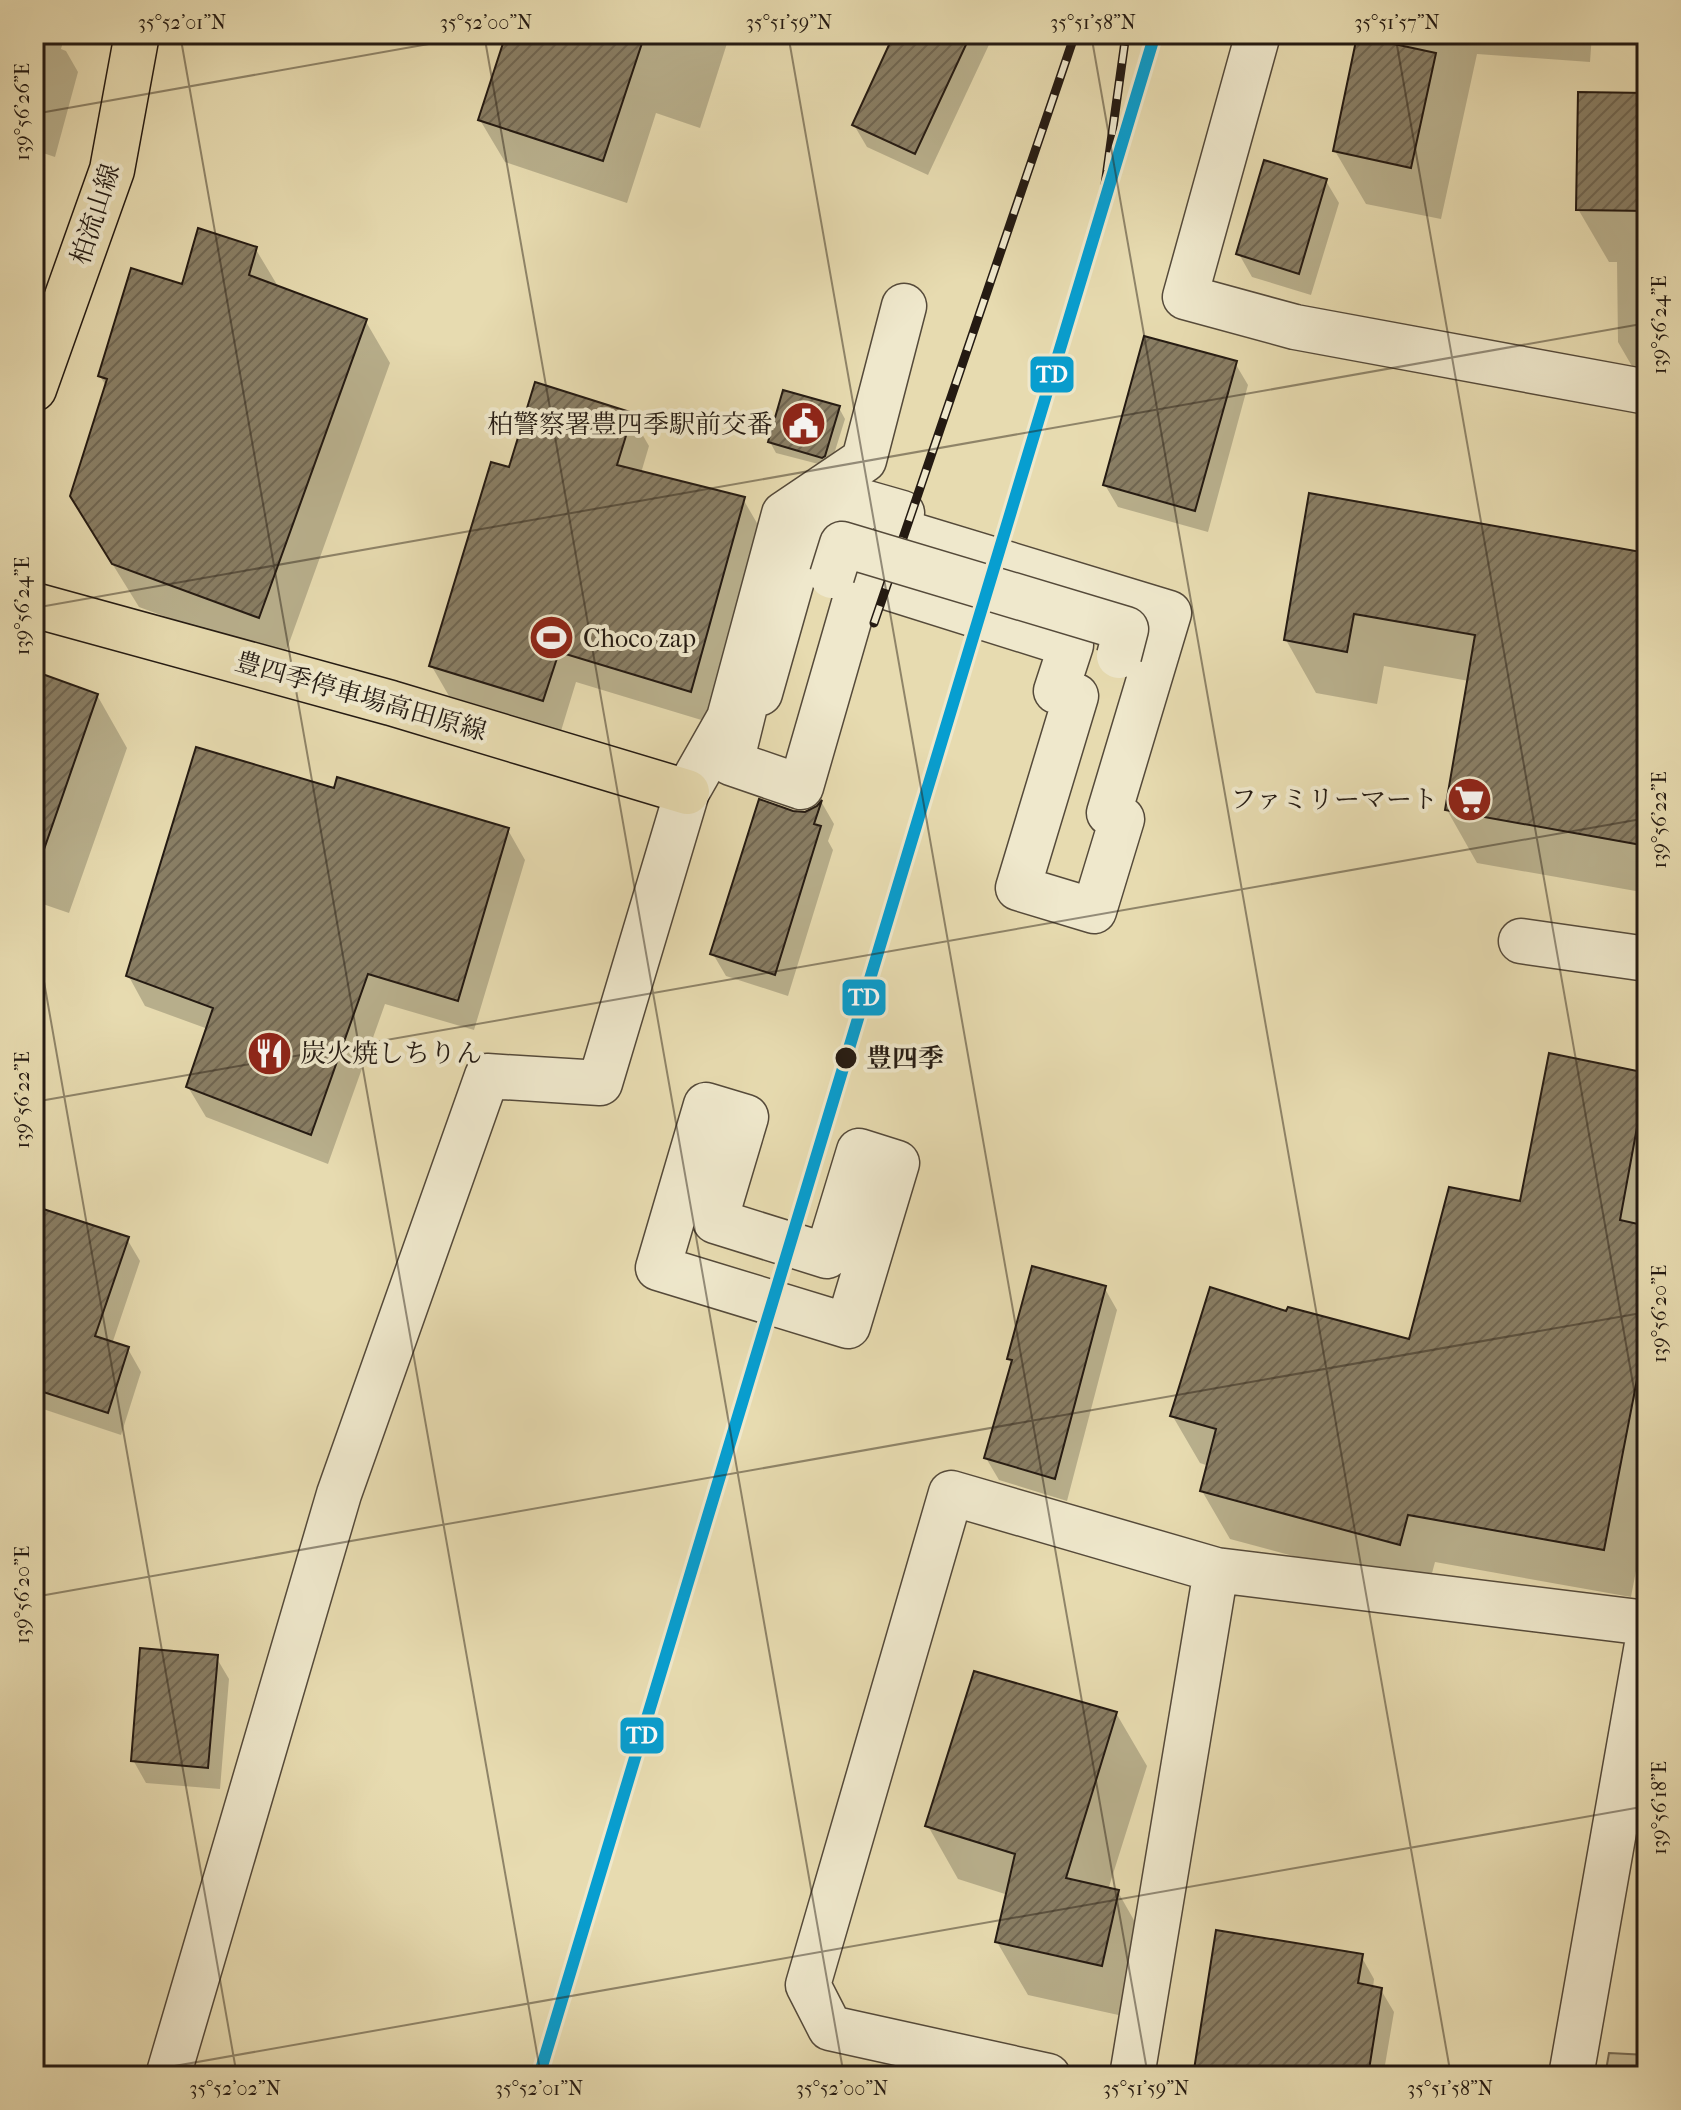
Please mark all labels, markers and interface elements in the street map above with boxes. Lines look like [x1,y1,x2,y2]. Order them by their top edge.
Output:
text: 35°52'01"N [138,11,226,34]
text: 35°52'00"N [440,11,532,34]
text: 35°51'59"N [746,11,832,34]
text: 35°51'58"N [1050,11,1136,34]
text: 35°51'57"N [1354,11,1440,34]
text: 139°56'26"E [11,63,34,161]
street label: 柏流山線 [65,160,126,268]
text: 139°56'24"E [1648,276,1671,374]
line badge: TD [1029,355,1075,394]
text: TD [1035,362,1068,388]
public building icon: 柏警察署豊四季駅前交番 [780,400,828,448]
place label: 柏警察署豊四季駅前交番 [487,409,773,440]
text: 139°56'24"E [11,557,34,655]
sports icon: Choco zap [528,614,576,662]
place label: Choco zap [583,623,696,654]
street label: 豊四季停車場高田原線 [232,646,490,747]
text: 139°56'22"E [1648,771,1671,869]
supermarket icon: ファミリーマート [1445,775,1493,823]
place label: ファミリーマート [1231,784,1438,815]
line badge: TD [841,978,887,1017]
text: TD [847,985,880,1011]
restaurant icon: 炭火焼しちりん [245,1029,293,1077]
place label: 炭火焼しちりん [300,1038,482,1069]
place label: 豊四季 [866,1043,944,1074]
marker: 豊四季 [833,1045,859,1071]
text: 139°56'22"E [11,1051,34,1149]
text: 139°56'20"E [1648,1265,1671,1363]
text: 139°56'20"E [11,1546,34,1644]
line badge: TD [619,1716,665,1755]
text: TD [625,1723,658,1749]
text: 139°56'18"E [1648,1761,1671,1855]
text: 35°52'02"N [189,2077,281,2100]
text: 35°52'01"N [495,2077,583,2100]
text: 35°52'00"N [796,2077,888,2100]
text: 35°51'59"N [1103,2077,1189,2100]
text: 35°51'58"N [1407,2077,1493,2100]

